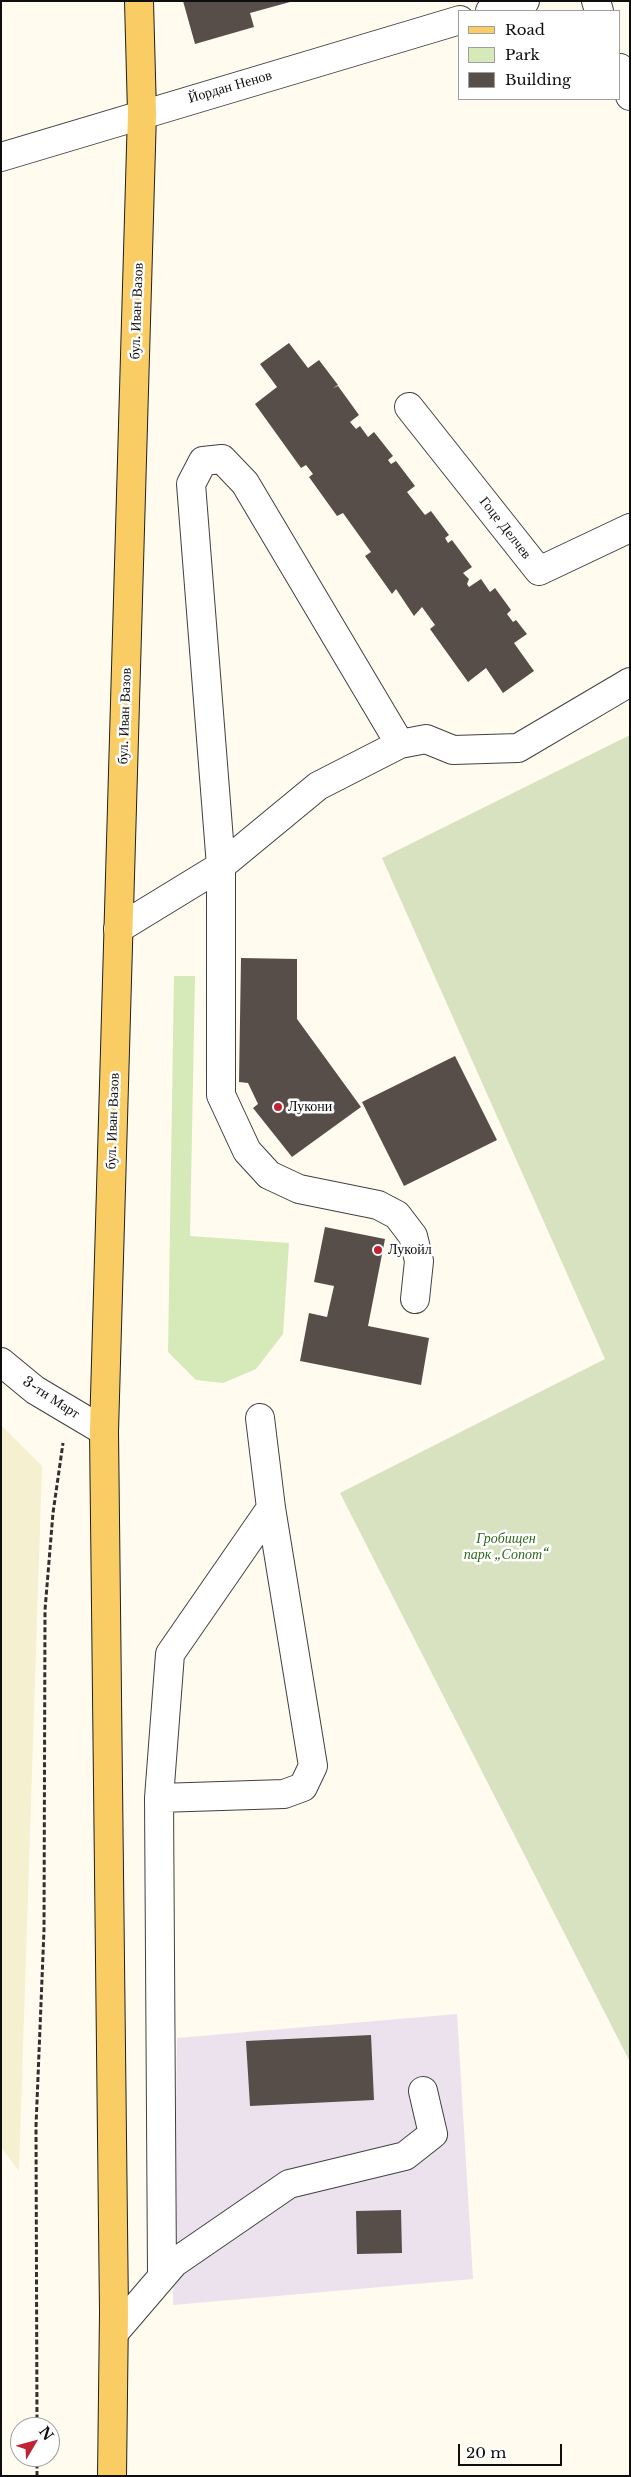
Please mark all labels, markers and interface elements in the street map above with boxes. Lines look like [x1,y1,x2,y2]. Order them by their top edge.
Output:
legend [458,10,621,100]
text: Road [505,20,545,39]
text: Park [505,45,540,64]
street label: Йордан Ненов [186,67,274,107]
text: Building [505,70,571,89]
street label: бул. Иван Вазов [127,262,147,360]
street label: Гоце Делчев [475,494,535,562]
street label: бул. Иван Вазов [115,667,135,765]
street label: бул. Иван Вазов [103,1072,123,1170]
place label: Лукони [288,1099,332,1115]
marker: Лукони [272,1101,284,1113]
place label: Лукойл [388,1242,432,1258]
marker: Лукойл [372,1244,384,1256]
street label: 3-ти Март [19,1373,83,1423]
park label: Гробищен парк „Сопот“ [464,1531,548,1564]
north arrow [10,2417,60,2467]
text: N [35,2423,57,2444]
scale bar [461,2434,565,2466]
text: 20 m [466,2443,506,2462]

